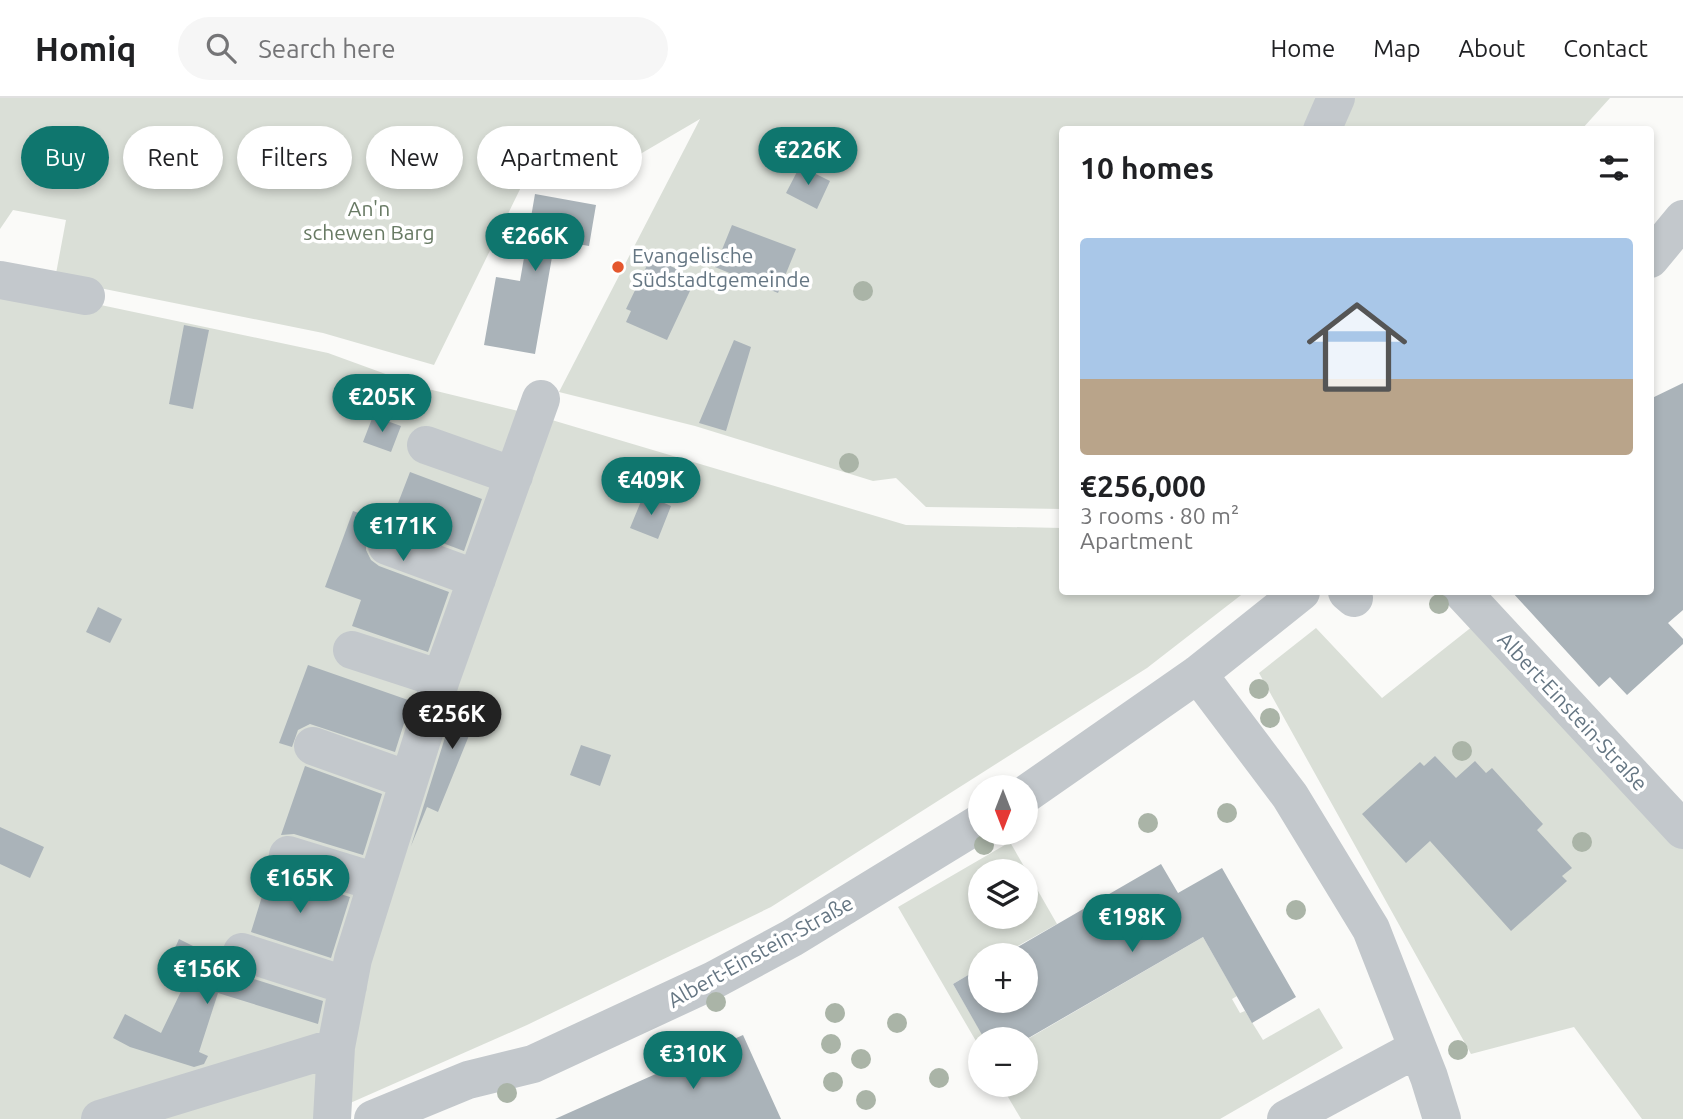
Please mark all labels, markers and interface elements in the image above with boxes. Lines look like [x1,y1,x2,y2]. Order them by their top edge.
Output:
search box [178,17,668,80]
icon: search [202,29,240,67]
text: Homiq [35,30,136,67]
text: Search here [258,34,396,63]
text: Home [1270,35,1335,62]
text: Map [1373,35,1420,62]
text: About [1458,35,1525,62]
text: Contact [1563,35,1648,62]
chip: Buy [21,126,109,189]
chip: Rent [123,126,223,189]
chip: Filters [237,126,352,189]
chip: New [366,126,463,189]
chip: Apartment [477,126,642,189]
pin: €226K [759,127,857,187]
text: €226K [774,137,842,162]
icon: filters [1595,149,1633,187]
text: 10 homes [1080,151,1214,185]
park label: An'n schewen Barg [303,196,435,244]
pin: €266K [486,214,584,273]
text: €266K [501,223,569,248]
place label: Evangelische Südstadtgemeinde [632,243,810,291]
marker: Evangelische Südstadtgemeinde [610,259,626,275]
icon: home [1294,284,1420,410]
pin: €205K [333,374,431,434]
text: €205K [348,384,416,409]
pin: €409K [602,458,700,517]
text: €409K [617,467,685,492]
text: €256,000 [1080,469,1206,503]
text: 3 rooms · 80 m² [1080,503,1239,528]
pin: €171K [354,504,452,563]
text: €171K [369,513,437,538]
text: Apartment [1080,528,1193,553]
street label: Albert-Einstein-Straße [1493,627,1653,795]
pin: €256K [403,692,501,751]
text: €256K [418,701,486,726]
north arrow [968,775,1038,845]
map controls [968,775,1038,1097]
pin: €165K [251,856,349,915]
button: layers [968,859,1038,929]
text: €165K [266,865,334,890]
street label: Albert-Einstein-Straße [663,890,857,1012]
pin: €198K [1083,894,1181,954]
text: €198K [1098,904,1166,929]
button: + [968,943,1038,1013]
pin: €156K [158,946,256,1006]
text: €156K [173,956,241,981]
button: − [968,1027,1038,1097]
pin: €310K [644,1032,742,1091]
text: €310K [659,1041,727,1066]

